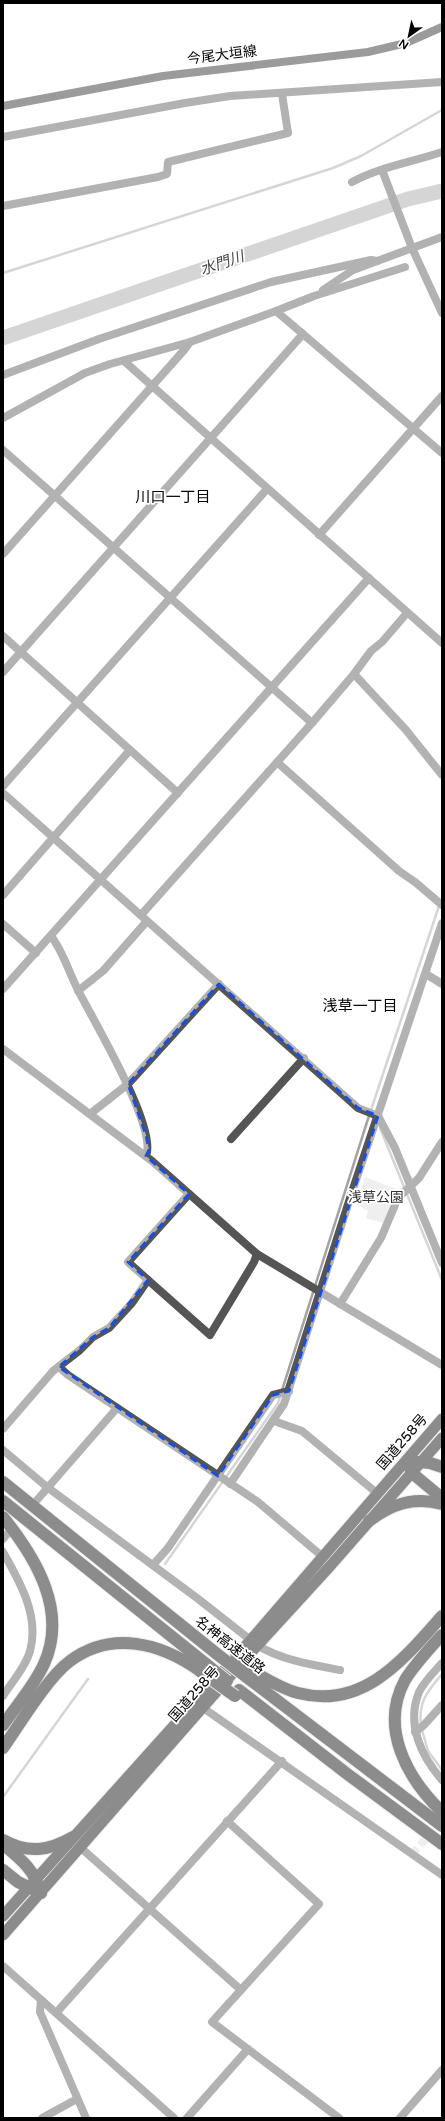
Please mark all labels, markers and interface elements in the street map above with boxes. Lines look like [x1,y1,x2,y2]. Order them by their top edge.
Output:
north arrow [389,16,429,56]
text: N [397,36,411,52]
street label: 今尾大垣線 [186,42,258,68]
water label: 水門川 [198,247,248,279]
district label: 川口一丁目 [135,488,211,506]
district label: 浅草一丁目 [322,997,398,1015]
park label: 浅草公園 [348,1189,404,1206]
street label: 国道258号 [373,1411,431,1473]
street label: 名神高速道路 [192,1612,268,1678]
street label: 国道258号 [165,1663,223,1725]

